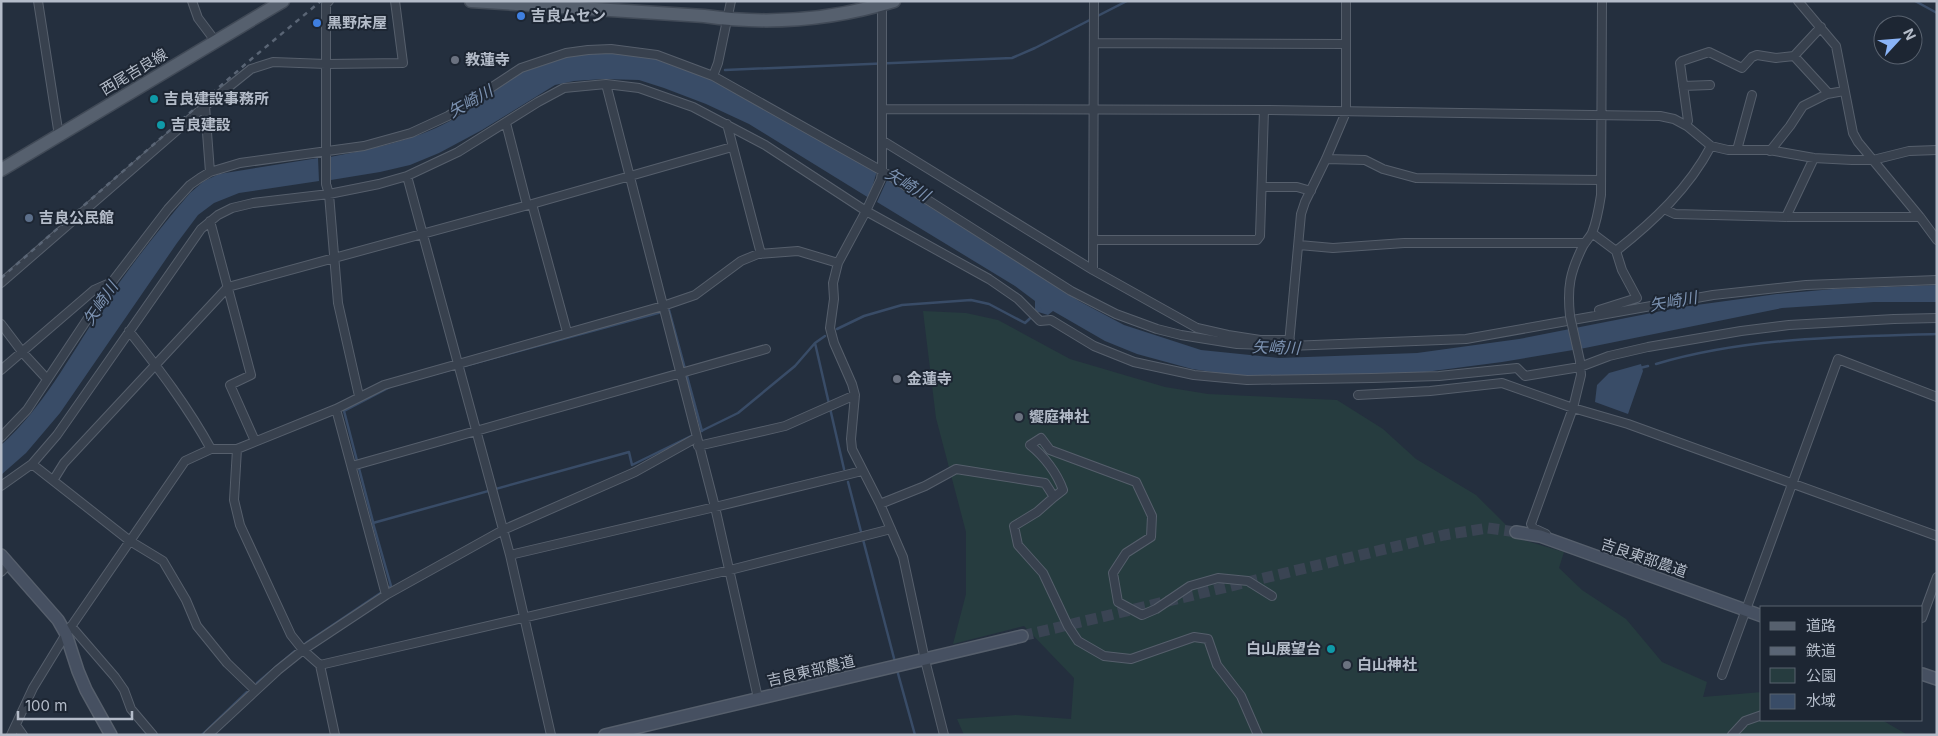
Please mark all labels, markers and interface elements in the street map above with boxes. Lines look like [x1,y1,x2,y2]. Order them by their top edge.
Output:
place label: 吉良ムセン [531,6,606,25]
marker: 吉良ムセン [515,10,527,22]
place label: 黒野床屋 [327,13,387,32]
north arrow [1873,15,1923,65]
marker: 黒野床屋 [311,17,323,29]
text: N [1900,26,1920,43]
street label: 西尾吉良線 [97,44,171,99]
place label: 教蓮寺 [465,50,510,69]
marker: 教蓮寺 [449,54,461,66]
water label: 矢崎川 [444,80,498,121]
place label: 吉良建設事務所 [164,89,269,108]
marker: 吉良建設事務所 [148,93,160,105]
place label: 吉良建設 [171,115,231,134]
marker: 吉良建設 [155,119,167,131]
water label: 矢崎川 [882,163,935,206]
place label: 吉良公民館 [39,208,114,227]
marker: 吉良公民館 [23,212,35,224]
water label: 矢崎川 [78,276,123,328]
water label: 矢崎川 [1648,287,1700,315]
water label: 矢崎川 [1252,336,1302,358]
place label: 金蓮寺 [907,369,952,388]
marker: 金蓮寺 [891,373,903,385]
place label: 饗庭神社 [1029,407,1089,426]
marker: 饗庭神社 [1013,411,1025,423]
street label: 吉良東部農道 [1599,534,1690,581]
legend [1760,606,1923,721]
text: 道路 [1806,616,1836,635]
place label: 白山展望台 [1246,639,1321,658]
text: 鉄道 [1806,641,1836,660]
marker: 白山展望台 [1325,643,1337,655]
street label: 吉良東部農道 [765,651,857,690]
place label: 白山神社 [1357,655,1417,674]
marker: 白山神社 [1341,659,1353,671]
text: 公園 [1806,666,1836,685]
scale bar [18,688,131,720]
text: 水域 [1806,691,1836,710]
text: 100 m [25,696,67,715]

